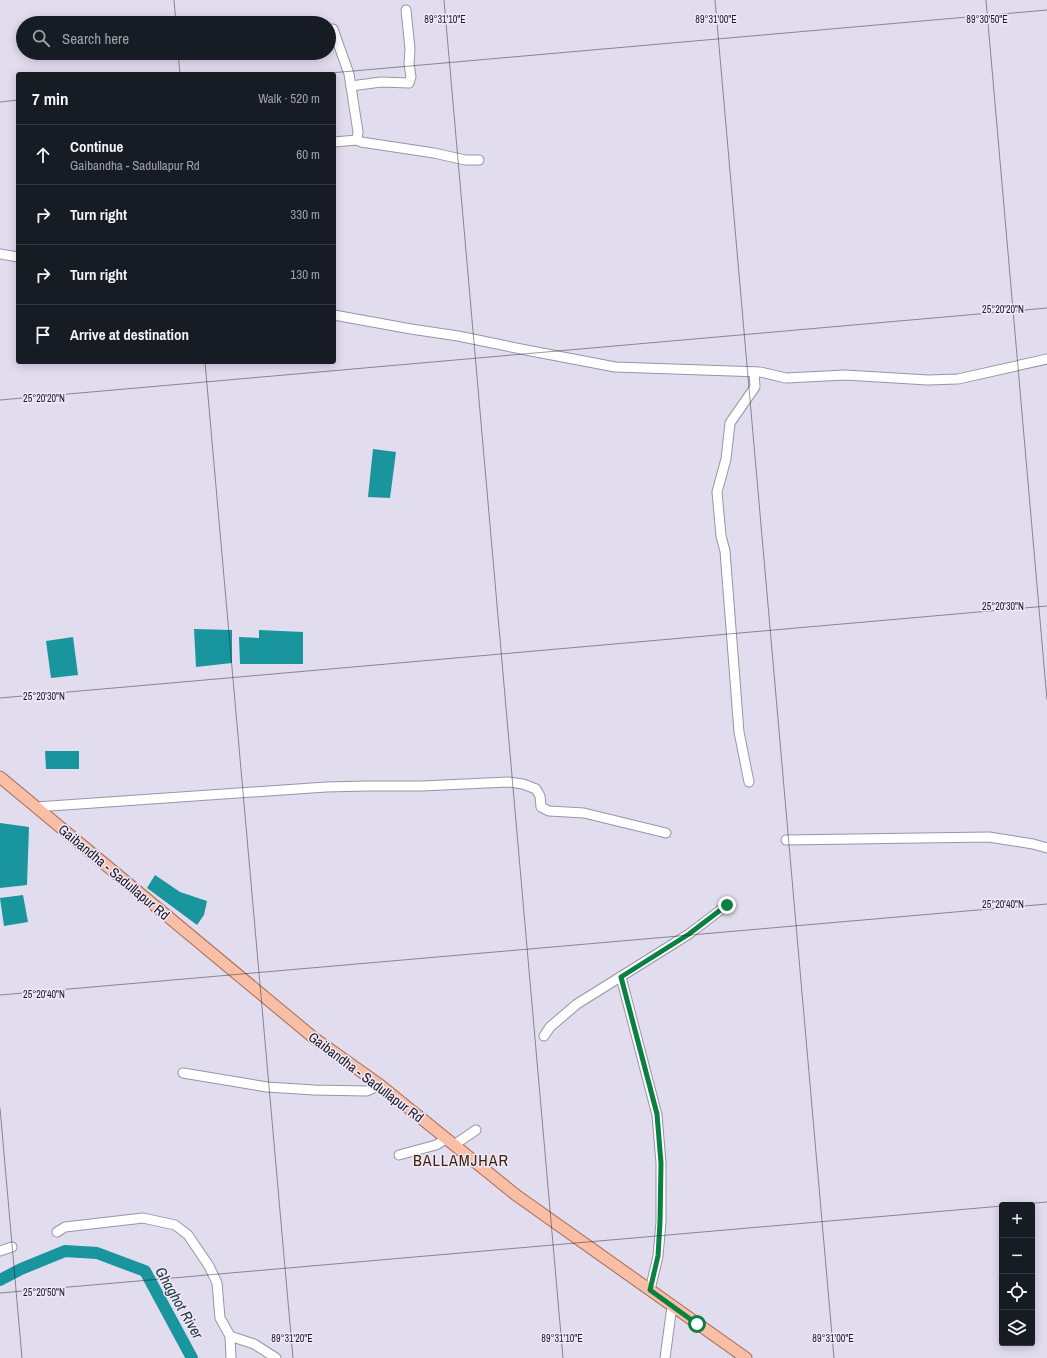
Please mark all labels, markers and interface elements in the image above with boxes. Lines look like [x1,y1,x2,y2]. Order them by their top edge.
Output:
text: 89°31'10"E [424,13,466,26]
text: 89°31'00"E [695,13,737,26]
text: 89°30'50"E [966,13,1008,26]
search box [16,16,336,60]
icon: search [30,27,52,49]
text: Search here [62,28,129,49]
text: 7 min [32,87,68,110]
text: Walk · 520 m [258,90,320,107]
text: Continue [70,136,123,157]
icon: ahead [32,144,54,166]
text: 60 m [296,146,320,163]
text: Gaibandha - Sadullapur Rd [70,157,200,174]
icon: right [32,204,54,226]
text: Turn right [70,204,127,225]
text: 330 m [290,206,320,223]
icon: right [32,264,54,286]
text: Turn right [70,264,127,285]
text: 130 m [290,266,320,283]
text: 25°20'20"N [982,303,1024,316]
icon: arrive [32,324,54,346]
text: Arrive at destination [70,324,189,345]
text: 25°20'20"N [23,392,65,405]
text: 25°20'30"N [982,600,1024,613]
text: 25°20'30"N [23,690,65,703]
street label: Gaibandha - Sadullapur Rd [55,820,173,924]
route end [718,896,736,914]
text: 25°20'40"N [982,898,1024,911]
text: 25°20'40"N [23,988,65,1001]
street label: Gaibandha - Sadullapur Rd [305,1028,427,1126]
district label: BALLAMJHAR [413,1149,509,1171]
map controls [999,1202,1035,1346]
button: + [999,1202,1035,1238]
button: − [999,1238,1035,1274]
water label: Ghaghot River [150,1263,209,1343]
button: locate [999,1274,1035,1310]
text: 25°20'50"N [23,1286,65,1299]
button: layers [999,1310,1035,1346]
route start [688,1315,706,1333]
text: 89°31'20"E [271,1332,313,1345]
text: 89°31'10"E [541,1332,583,1345]
text: 89°31'00"E [812,1332,854,1345]

